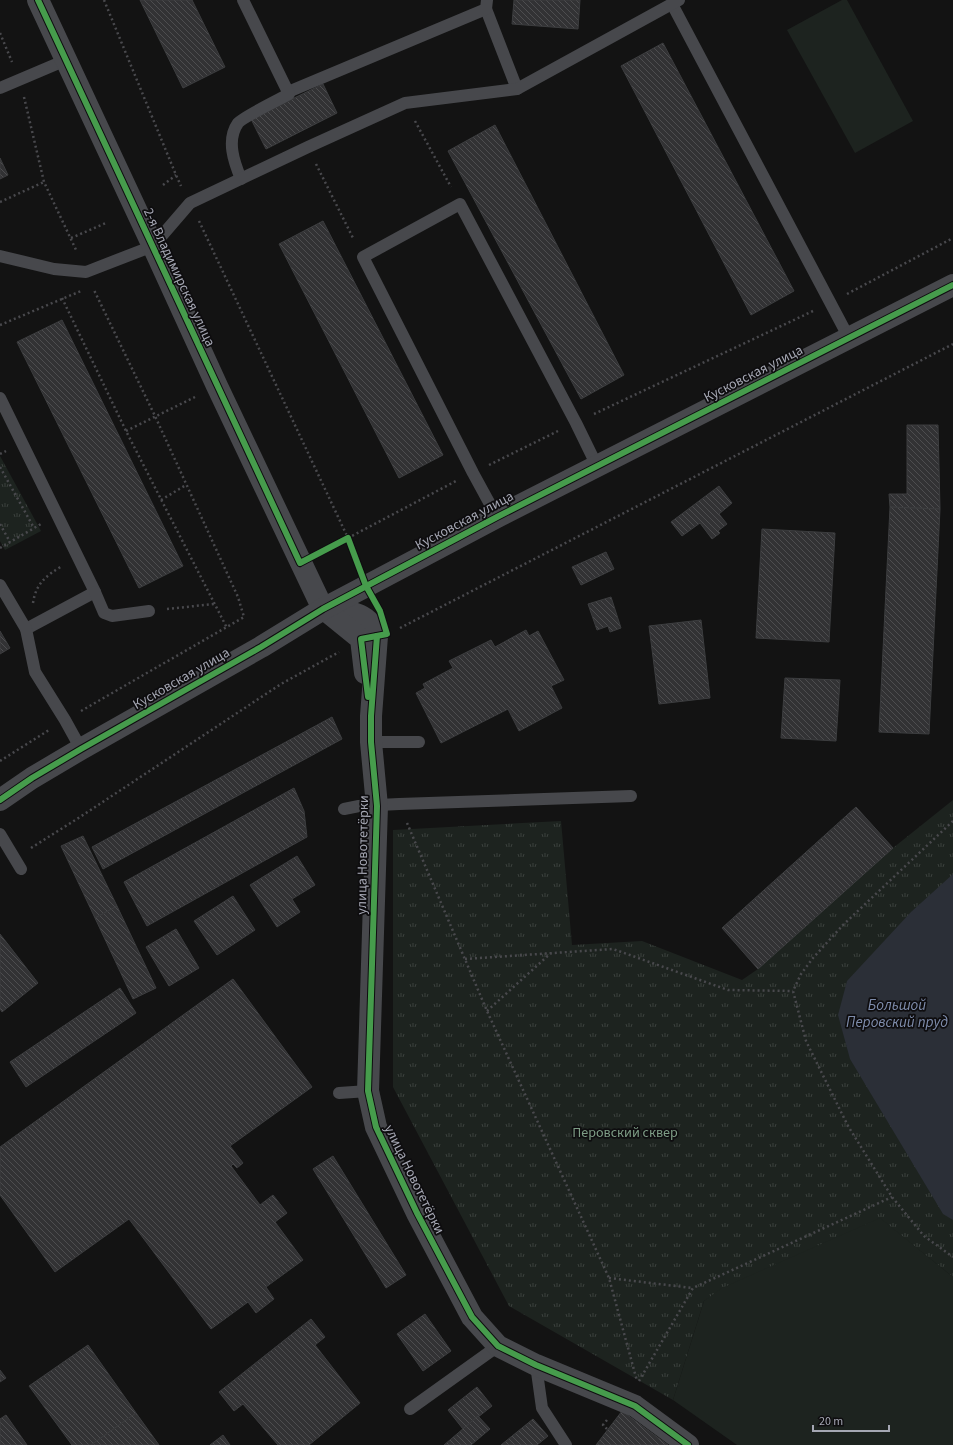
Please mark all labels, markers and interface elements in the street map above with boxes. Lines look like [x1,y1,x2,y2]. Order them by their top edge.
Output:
street label: 2-я Владимирская улица [138,205,220,350]
street label: Кусковская улица [700,340,807,408]
street label: Кусковская улица [412,486,517,555]
street label: Кусковская улица [129,643,234,715]
street label: улица Новотетёрки [352,795,374,915]
water label: Большой Перовский пруд [846,995,948,1033]
street label: улица Новотетёрки [379,1121,449,1238]
park label: Перовский сквер [572,1123,678,1143]
scale bar [813,1407,889,1433]
text: 20 m [819,1413,843,1430]

